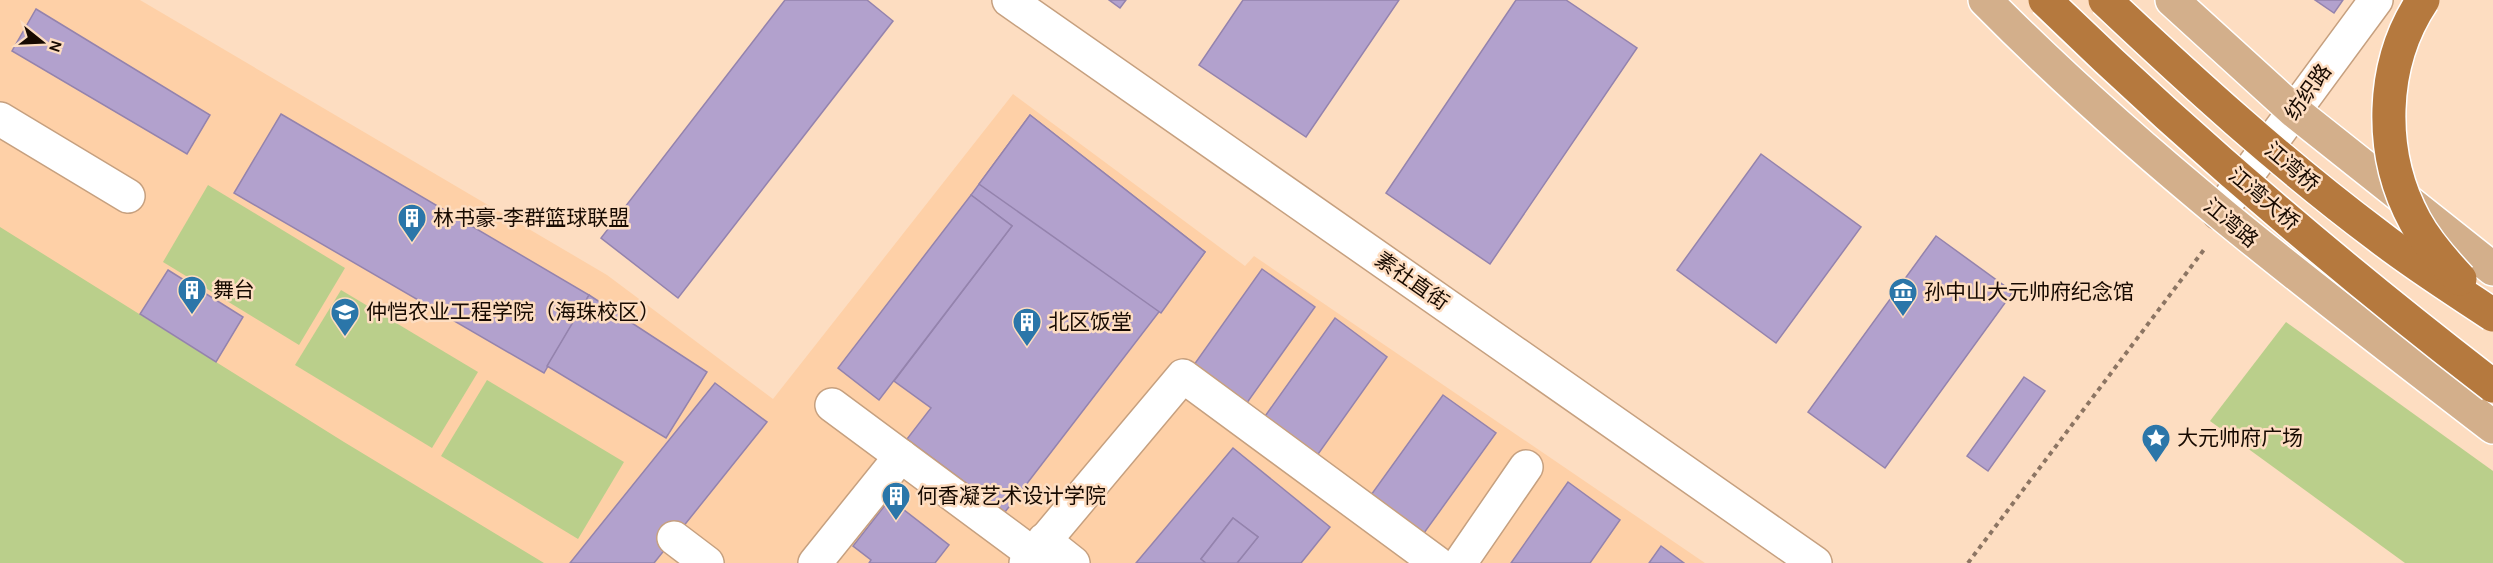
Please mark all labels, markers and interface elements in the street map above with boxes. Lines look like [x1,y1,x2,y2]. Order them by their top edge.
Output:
north arrow [12,12,72,72]
text: N [45,38,67,55]
street label: 纺织路 [2280,59,2336,125]
street label: 江湾桥 [2260,138,2324,196]
street label: 江湾大桥 [2224,163,2304,235]
street label: 江湾路 [2199,194,2263,252]
building icon: 林书豪-李群篮球联盟 [396,202,428,244]
place label: 林书豪-李群篮球联盟 [433,206,629,230]
street label: 素社直街 [1371,247,1453,315]
building icon: 舞台 [176,274,208,316]
museum icon: 孙中山大元帅府纪念馆 [1887,276,1919,318]
place label: 舞台 [213,278,255,302]
place label: 孙中山大元帅府纪念馆 [1924,280,2134,304]
school or university icon: 仲恺农业工程学院（海珠校区） [329,296,361,338]
place label: 仲恺农业工程学院（海珠校区） [366,300,660,324]
building icon: 北区饭堂 [1011,306,1043,348]
place label: 北区饭堂 [1048,310,1132,334]
place icon: 大元帅府广场 [2140,422,2172,464]
place label: 大元帅府广场 [2177,426,2303,450]
building icon: 何香凝艺术设计学院 [880,480,912,522]
place label: 何香凝艺术设计学院 [917,484,1106,508]

